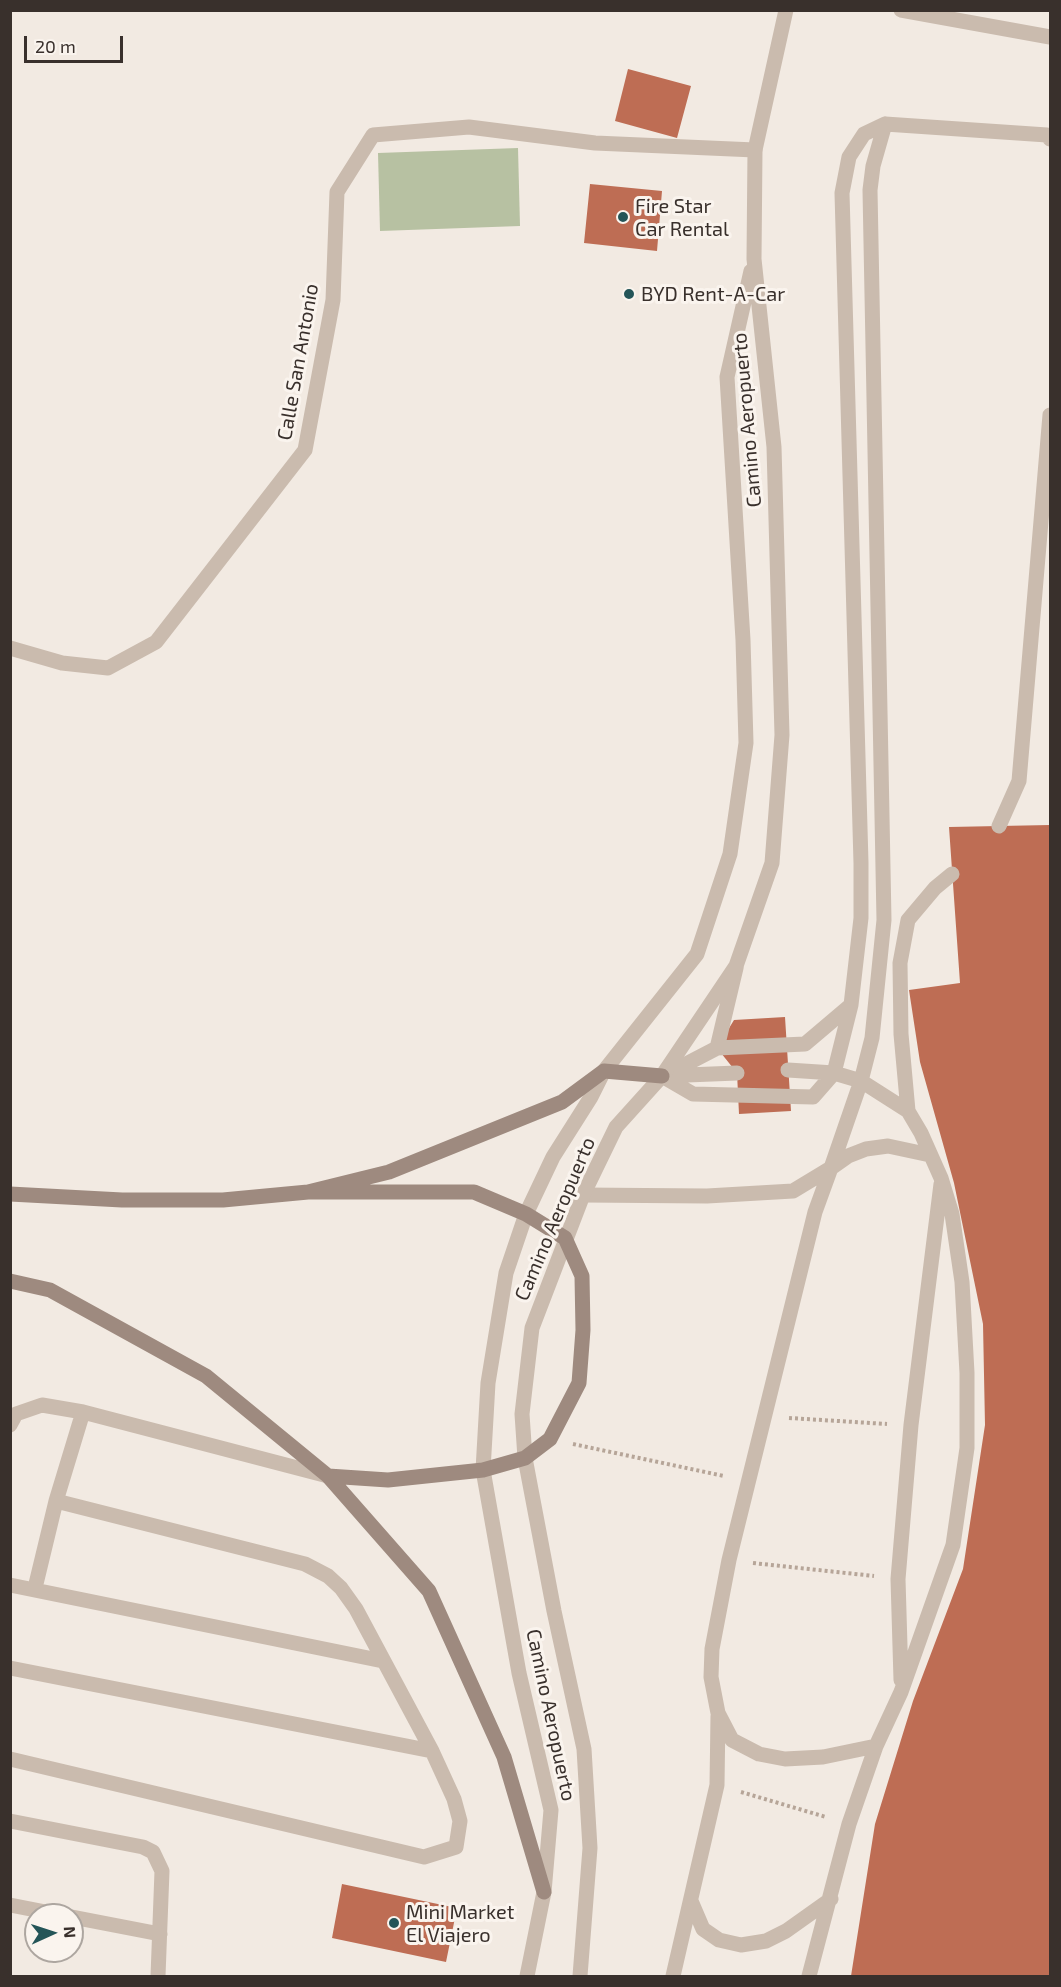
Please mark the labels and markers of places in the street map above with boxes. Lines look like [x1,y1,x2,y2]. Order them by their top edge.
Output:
place label: Fire Star Car Rental [635,194,729,241]
marker: Fire Star Car Rental [616,210,630,224]
place label: BYD Rent-A-Car [641,282,785,306]
marker: BYD Rent-A-Car [622,287,636,301]
place label: Mini Market El Viajero [406,1900,514,1947]
marker: Mini Market El Viajero [387,1916,401,1930]

